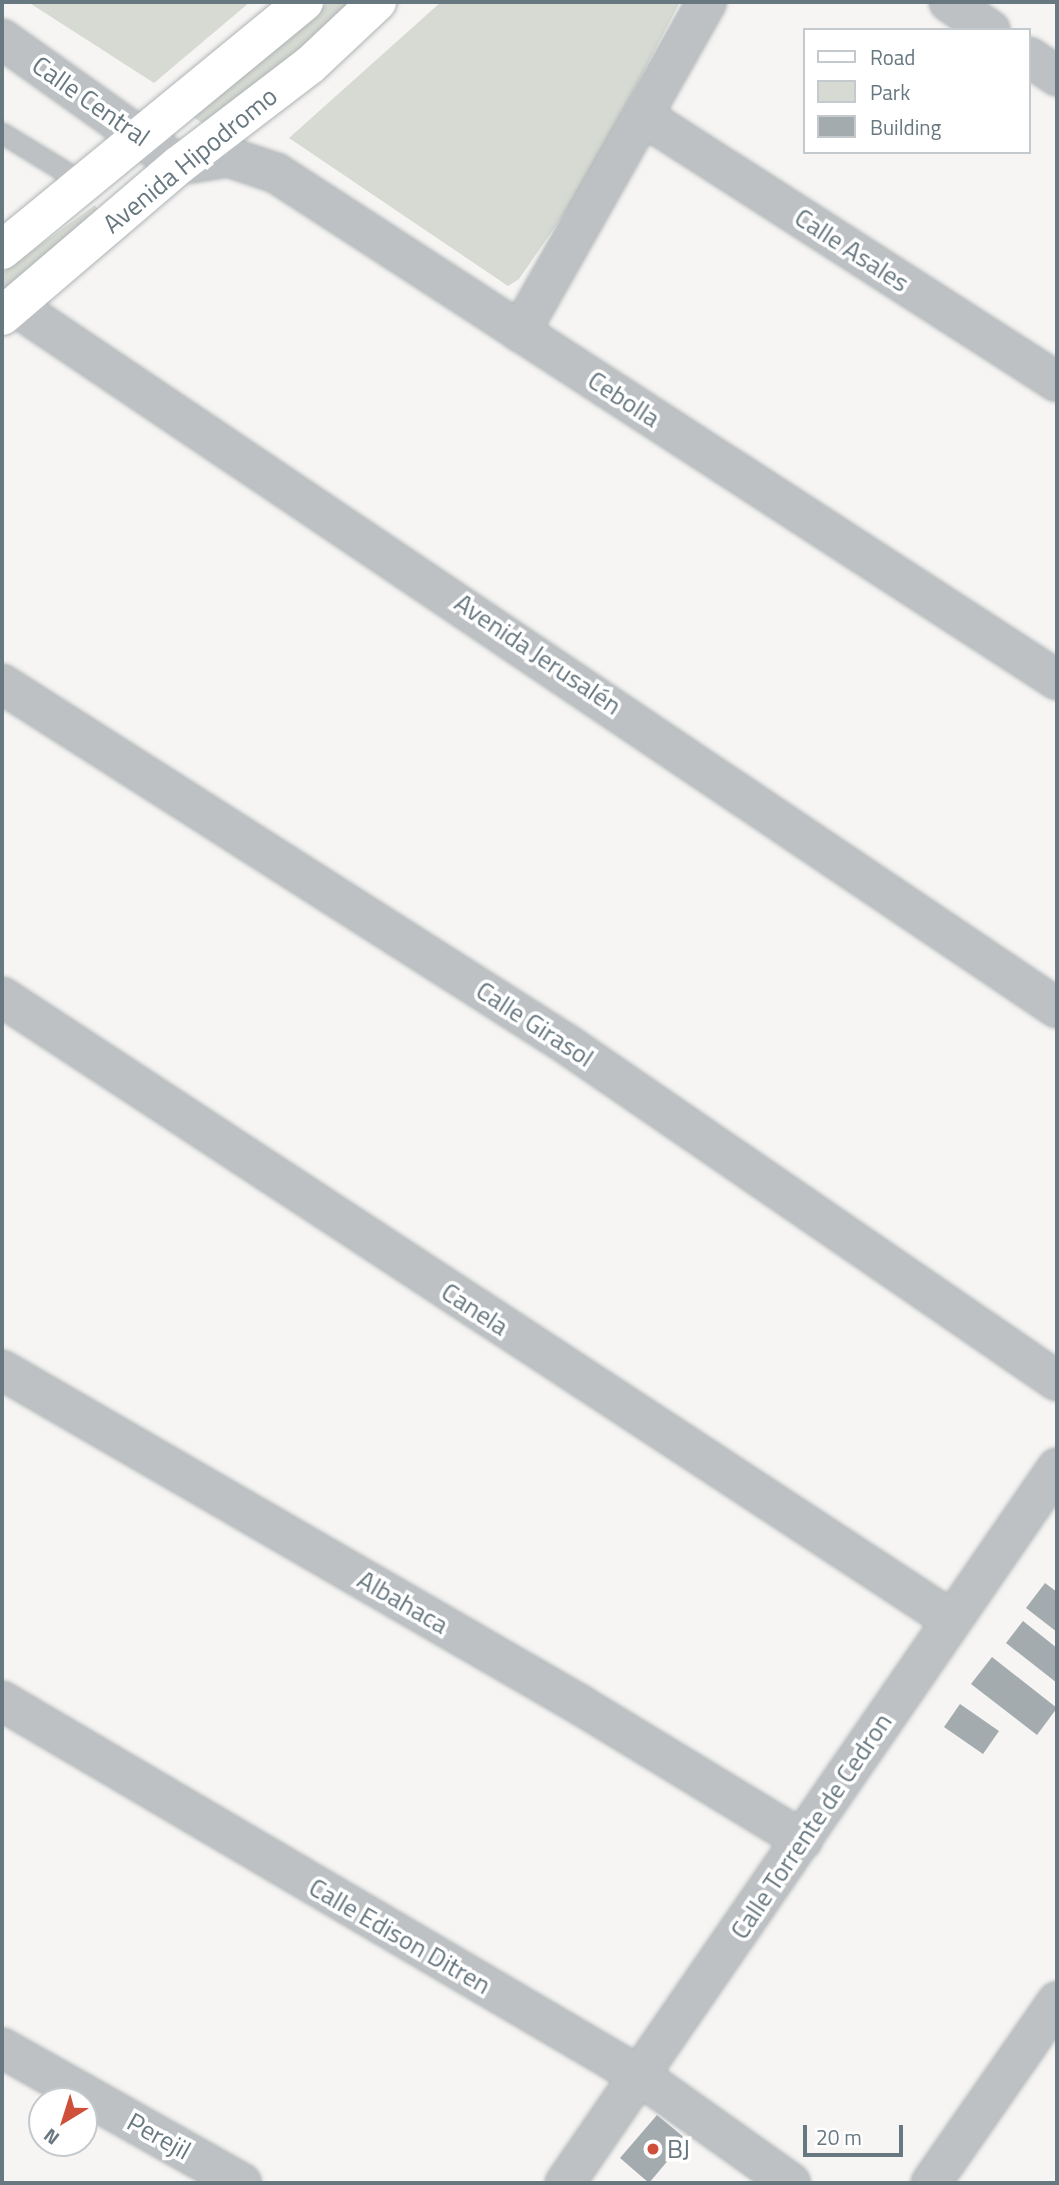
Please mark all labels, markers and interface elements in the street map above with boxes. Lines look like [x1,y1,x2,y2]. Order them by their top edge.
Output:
legend [804,28,1031,154]
text: Road [870,41,915,73]
street label: Calle Central [26,49,156,153]
text: Park [870,76,910,108]
street label: Avenida Hipodromo [97,80,283,240]
text: Building [870,111,941,143]
street label: Calle Asales [789,202,915,298]
street label: Cebolla [582,364,666,434]
street label: Avenida Jerusalén [449,587,627,721]
street label: Calle Girasol [470,975,600,1073]
street label: Canela [436,1276,514,1342]
street label: Albahaca [352,1564,454,1640]
street label: Calle Torrente de Cedron [724,1707,898,1945]
street label: Calle Edison Ditren [304,1871,496,2001]
north arrow [28,2087,98,2157]
street label: Perejil [122,2106,196,2166]
scale bar [807,2112,907,2156]
text: 20 m [816,2121,862,2153]
text: N [37,2122,65,2153]
place label: BJ [667,2133,690,2165]
marker: BJ [645,2141,661,2157]

